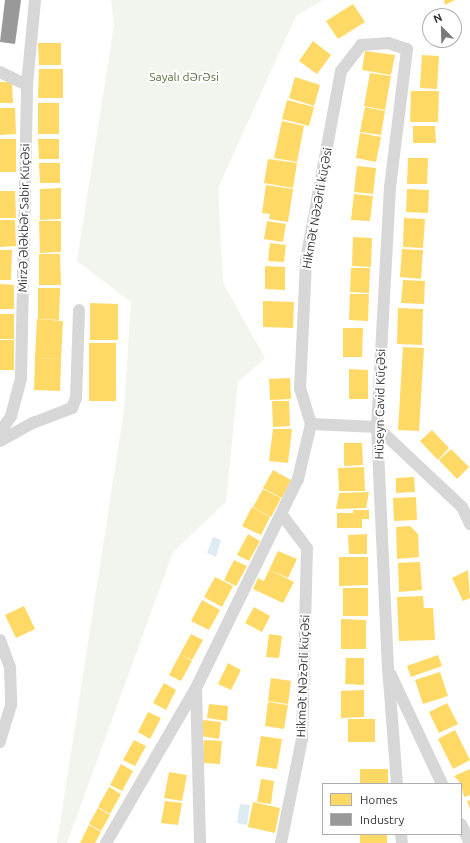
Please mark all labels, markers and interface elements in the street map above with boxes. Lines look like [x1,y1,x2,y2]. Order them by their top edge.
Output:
north arrow [422,8,462,48]
text: N [432,11,444,25]
park label: Sayalı dərəsi [149,70,219,84]
street label: Mirzə Ələkbər Sabir Küçəsi [16,143,32,293]
street label: Hikmət Nəzərli küçəsi [299,146,335,270]
street label: Hüseyn Cavid Küçəsi [372,349,388,459]
street label: Hikmət Nəzərli küçəsi [294,614,312,738]
legend [322,783,462,835]
text: Homes [360,793,398,806]
text: Industry [360,813,404,826]

